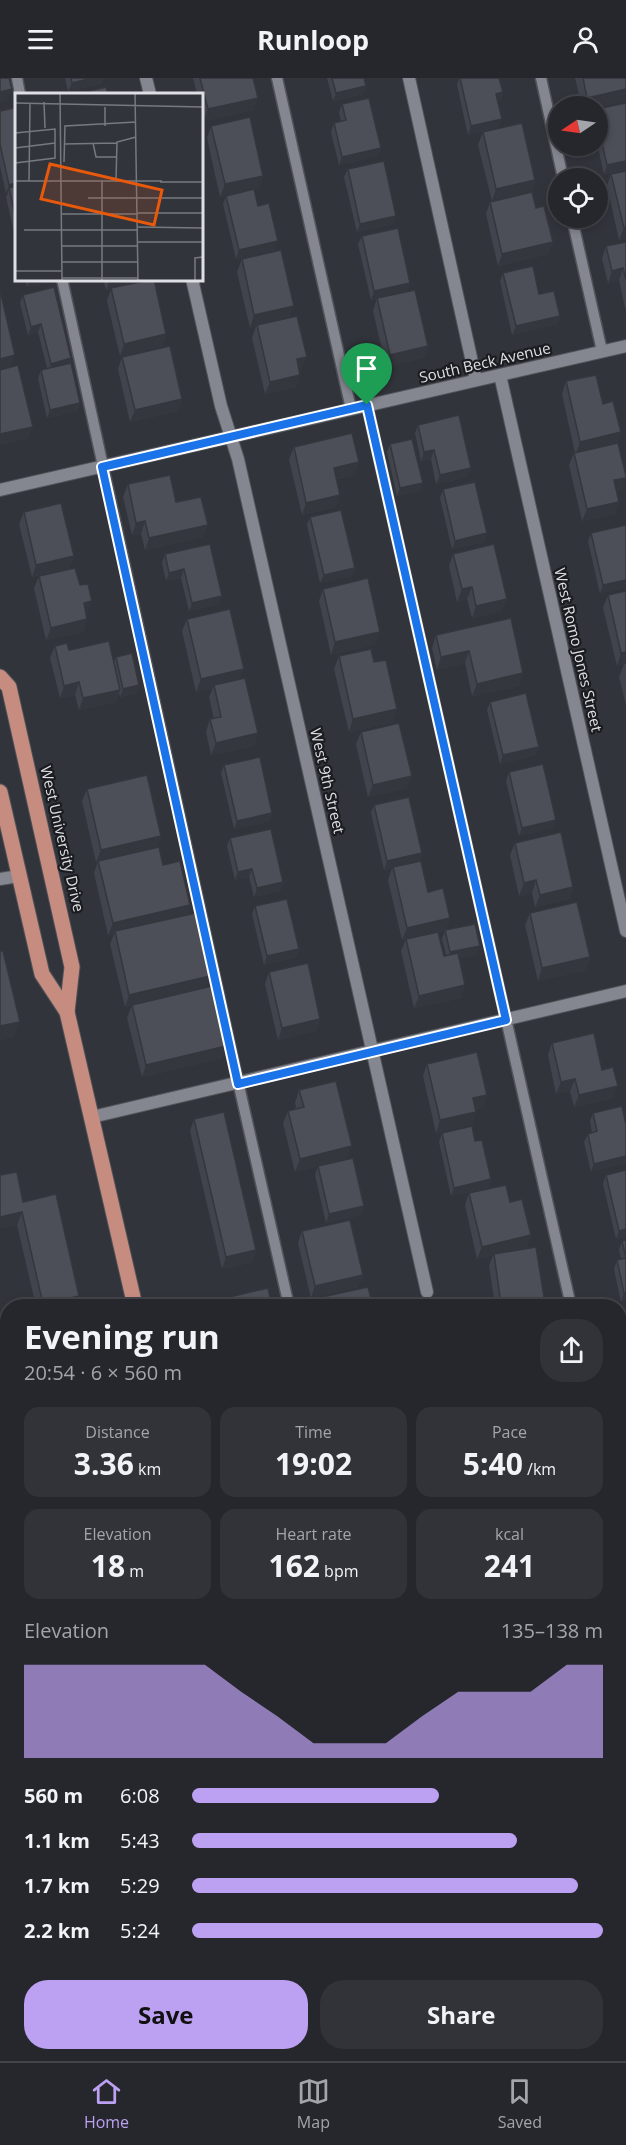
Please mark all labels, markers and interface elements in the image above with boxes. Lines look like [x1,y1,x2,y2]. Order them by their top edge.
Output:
text: Runloop [257,21,369,58]
icon: menu [24,23,57,56]
icon: person [569,23,602,56]
inset map [15,93,202,280]
north arrow [548,96,608,156]
map controls [548,96,608,228]
button: locate [548,168,608,228]
street label: South Beck Avenue [417,337,552,387]
pin [341,343,392,405]
icon: arrive [350,352,383,385]
street label: West Romo Jones Street [550,566,608,734]
street label: West 9th Street [306,726,350,835]
street label: West University Drive [36,764,89,914]
text: Evening run [24,1314,220,1359]
button: share [540,1319,603,1382]
text: 20:54 · 6 × 560 m [24,1359,182,1386]
text: Distance [85,1421,150,1443]
text: Time [295,1421,332,1443]
text: Pace [492,1421,527,1443]
text: 3.36 [74,1443,134,1484]
text: 19:02 [275,1443,352,1484]
text: 5:40 [463,1443,523,1484]
text: km [134,1458,161,1480]
text: /km [523,1458,556,1480]
text: Elevation [84,1523,151,1545]
text: Heart rate [275,1523,352,1545]
text: kcal [495,1523,524,1545]
text: 18 [91,1545,125,1586]
text: 162 [268,1545,320,1586]
text: 241 [484,1545,535,1586]
text: m [125,1560,144,1582]
text: bpm [320,1560,359,1582]
text: Elevation [24,1617,109,1644]
text: 135–138 m [501,1617,603,1644]
text: 560 m [24,1782,83,1809]
text: 6:08 [120,1782,160,1809]
text: 1.1 km [24,1827,90,1854]
text: 5:43 [120,1827,160,1854]
text: 1.7 km [24,1872,90,1899]
text: 5:29 [120,1872,160,1899]
text: 2.2 km [24,1917,90,1944]
text: 5:24 [120,1917,160,1944]
button: Save [24,1980,308,2049]
button: Share [320,1980,603,2049]
tab: Home [84,2075,129,2133]
tab: Map [297,2075,330,2133]
tab: Saved [498,2075,542,2133]

